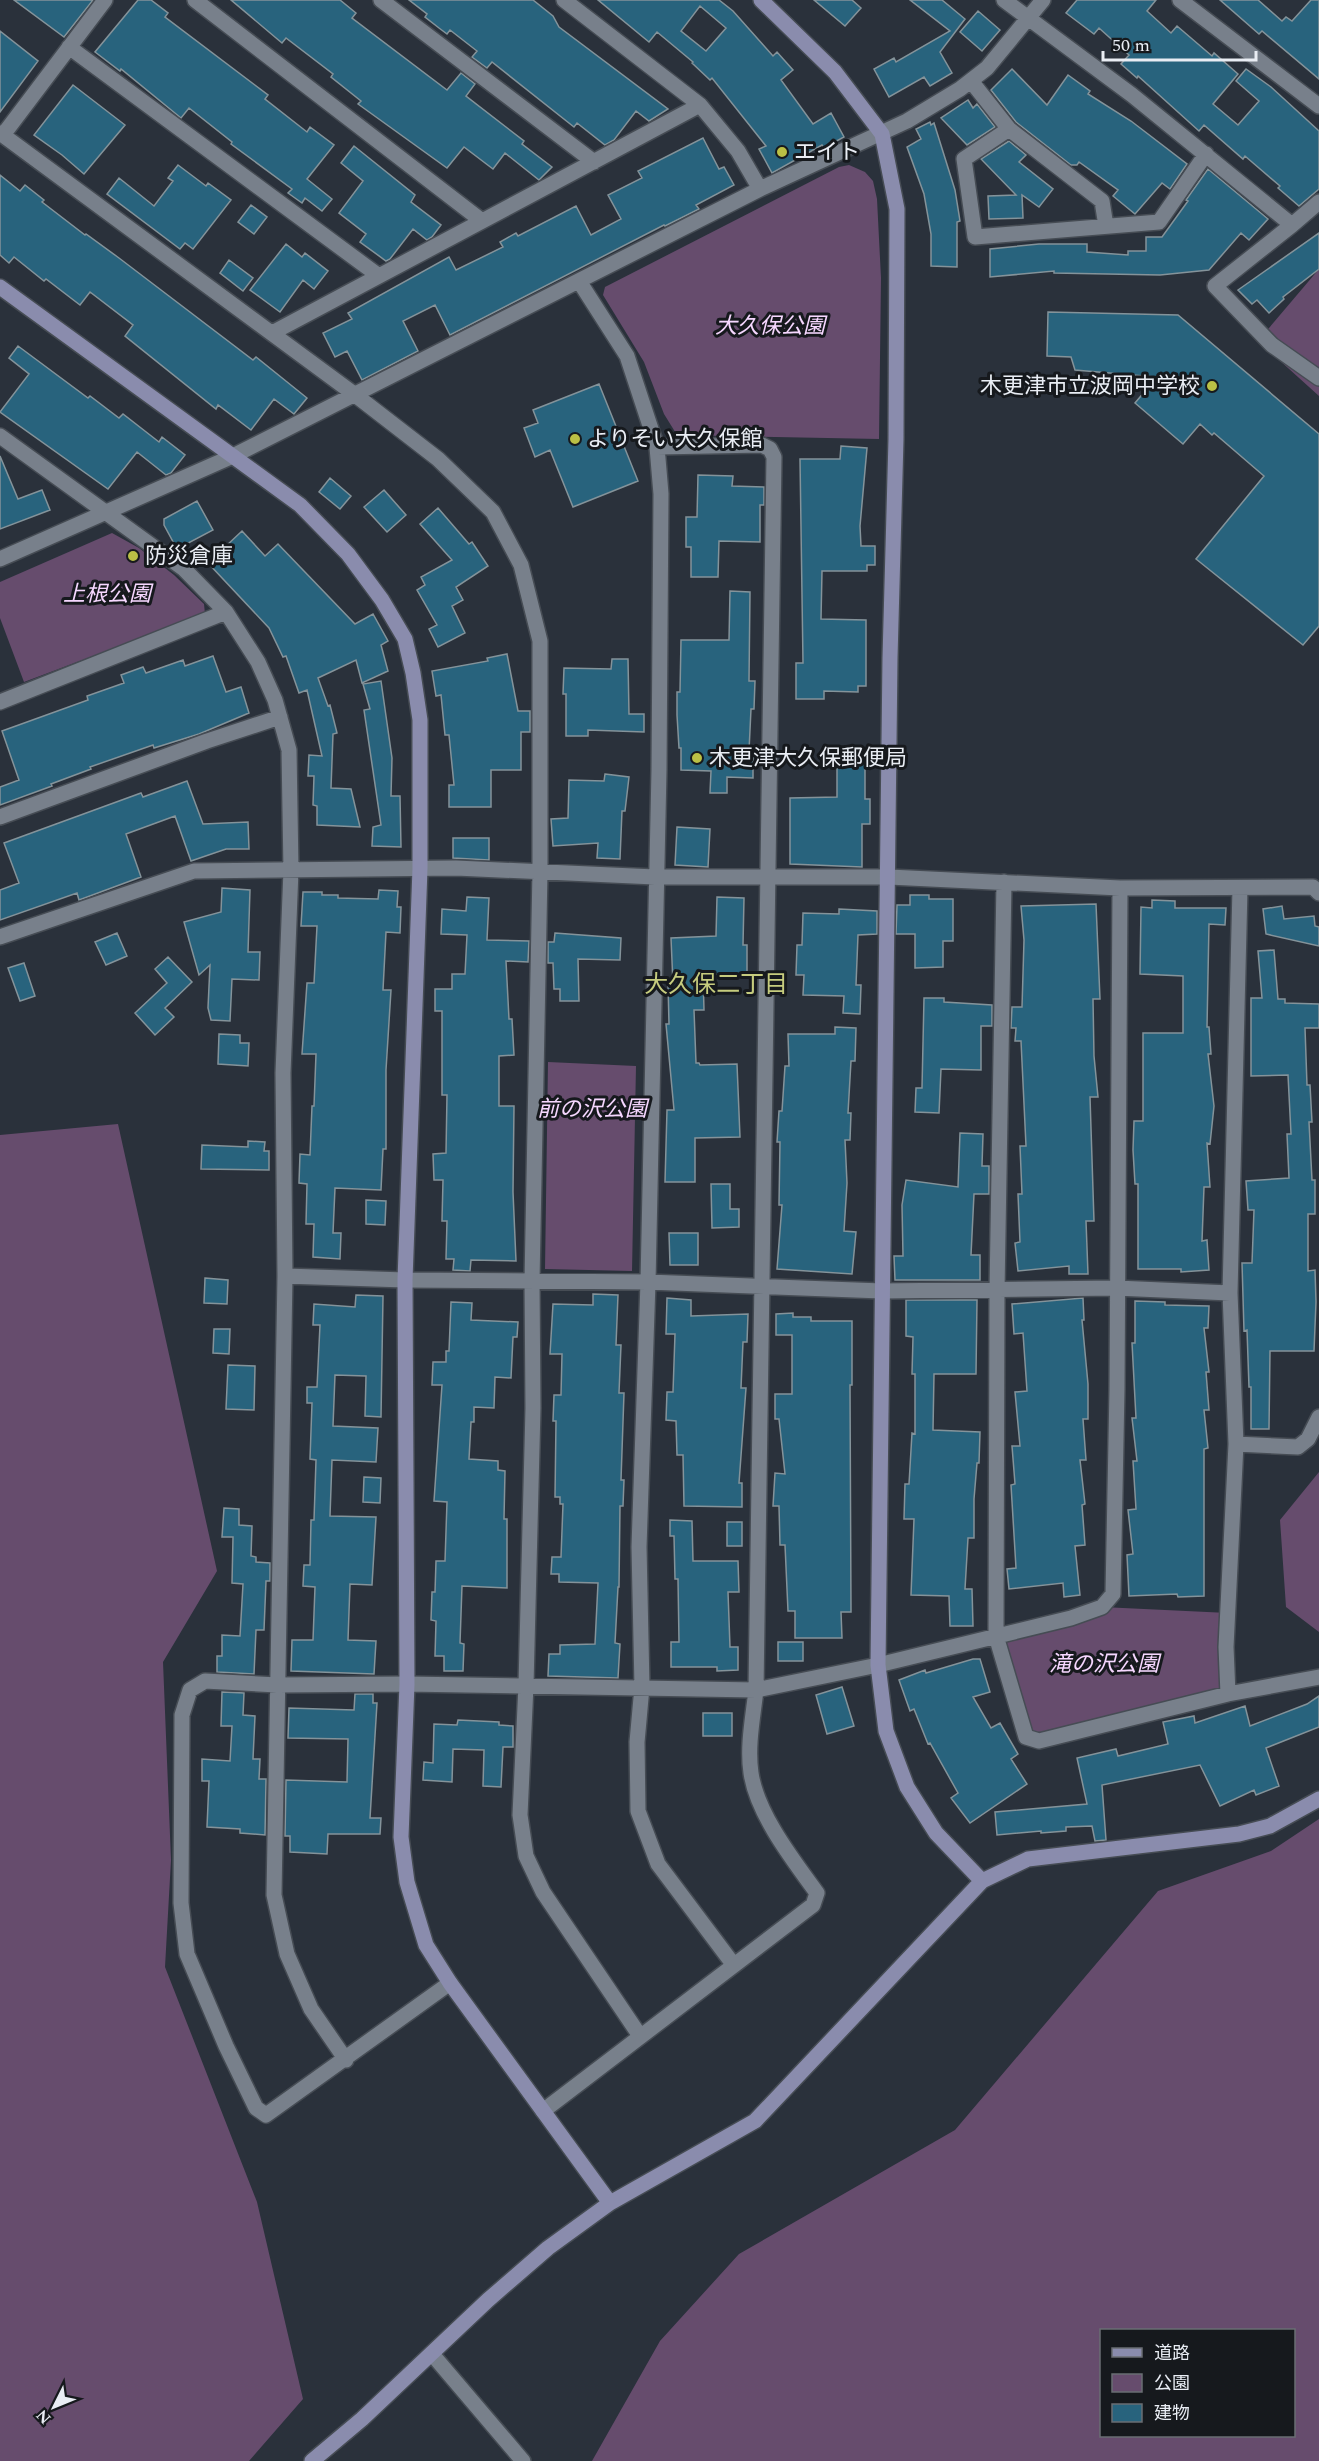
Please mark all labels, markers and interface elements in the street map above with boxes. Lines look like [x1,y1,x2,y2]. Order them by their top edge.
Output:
scale bar [1103,24,1256,62]
text: 50 m [1112,32,1150,59]
place label: エイト [794,136,860,169]
marker: エイト [775,145,789,159]
park label: 大久保公園 [715,310,828,343]
place label: 木更津市立波岡中学校 [980,370,1200,403]
marker: 木更津市立波岡中学校 [1205,379,1219,393]
place label: よりそい大久保館 [587,423,763,456]
marker: よりそい大久保館 [568,432,582,446]
place label: 防災倉庫 [145,540,233,573]
marker: 防災倉庫 [126,549,140,563]
park label: 上根公園 [63,578,154,611]
place label: 木更津大久保郵便局 [709,742,907,775]
marker: 木更津大久保郵便局 [690,751,704,765]
district label: 大久保二丁目 [644,967,788,1003]
park label: 前の沢公園 [537,1093,650,1126]
park label: 滝の沢公園 [1049,1648,1162,1681]
legend [1100,2329,1295,2437]
text: 道路 [1154,2340,1190,2367]
text: 公園 [1154,2370,1190,2397]
north arrow [24,2377,84,2437]
text: 建物 [1154,2400,1190,2427]
text: N [31,2404,57,2430]

